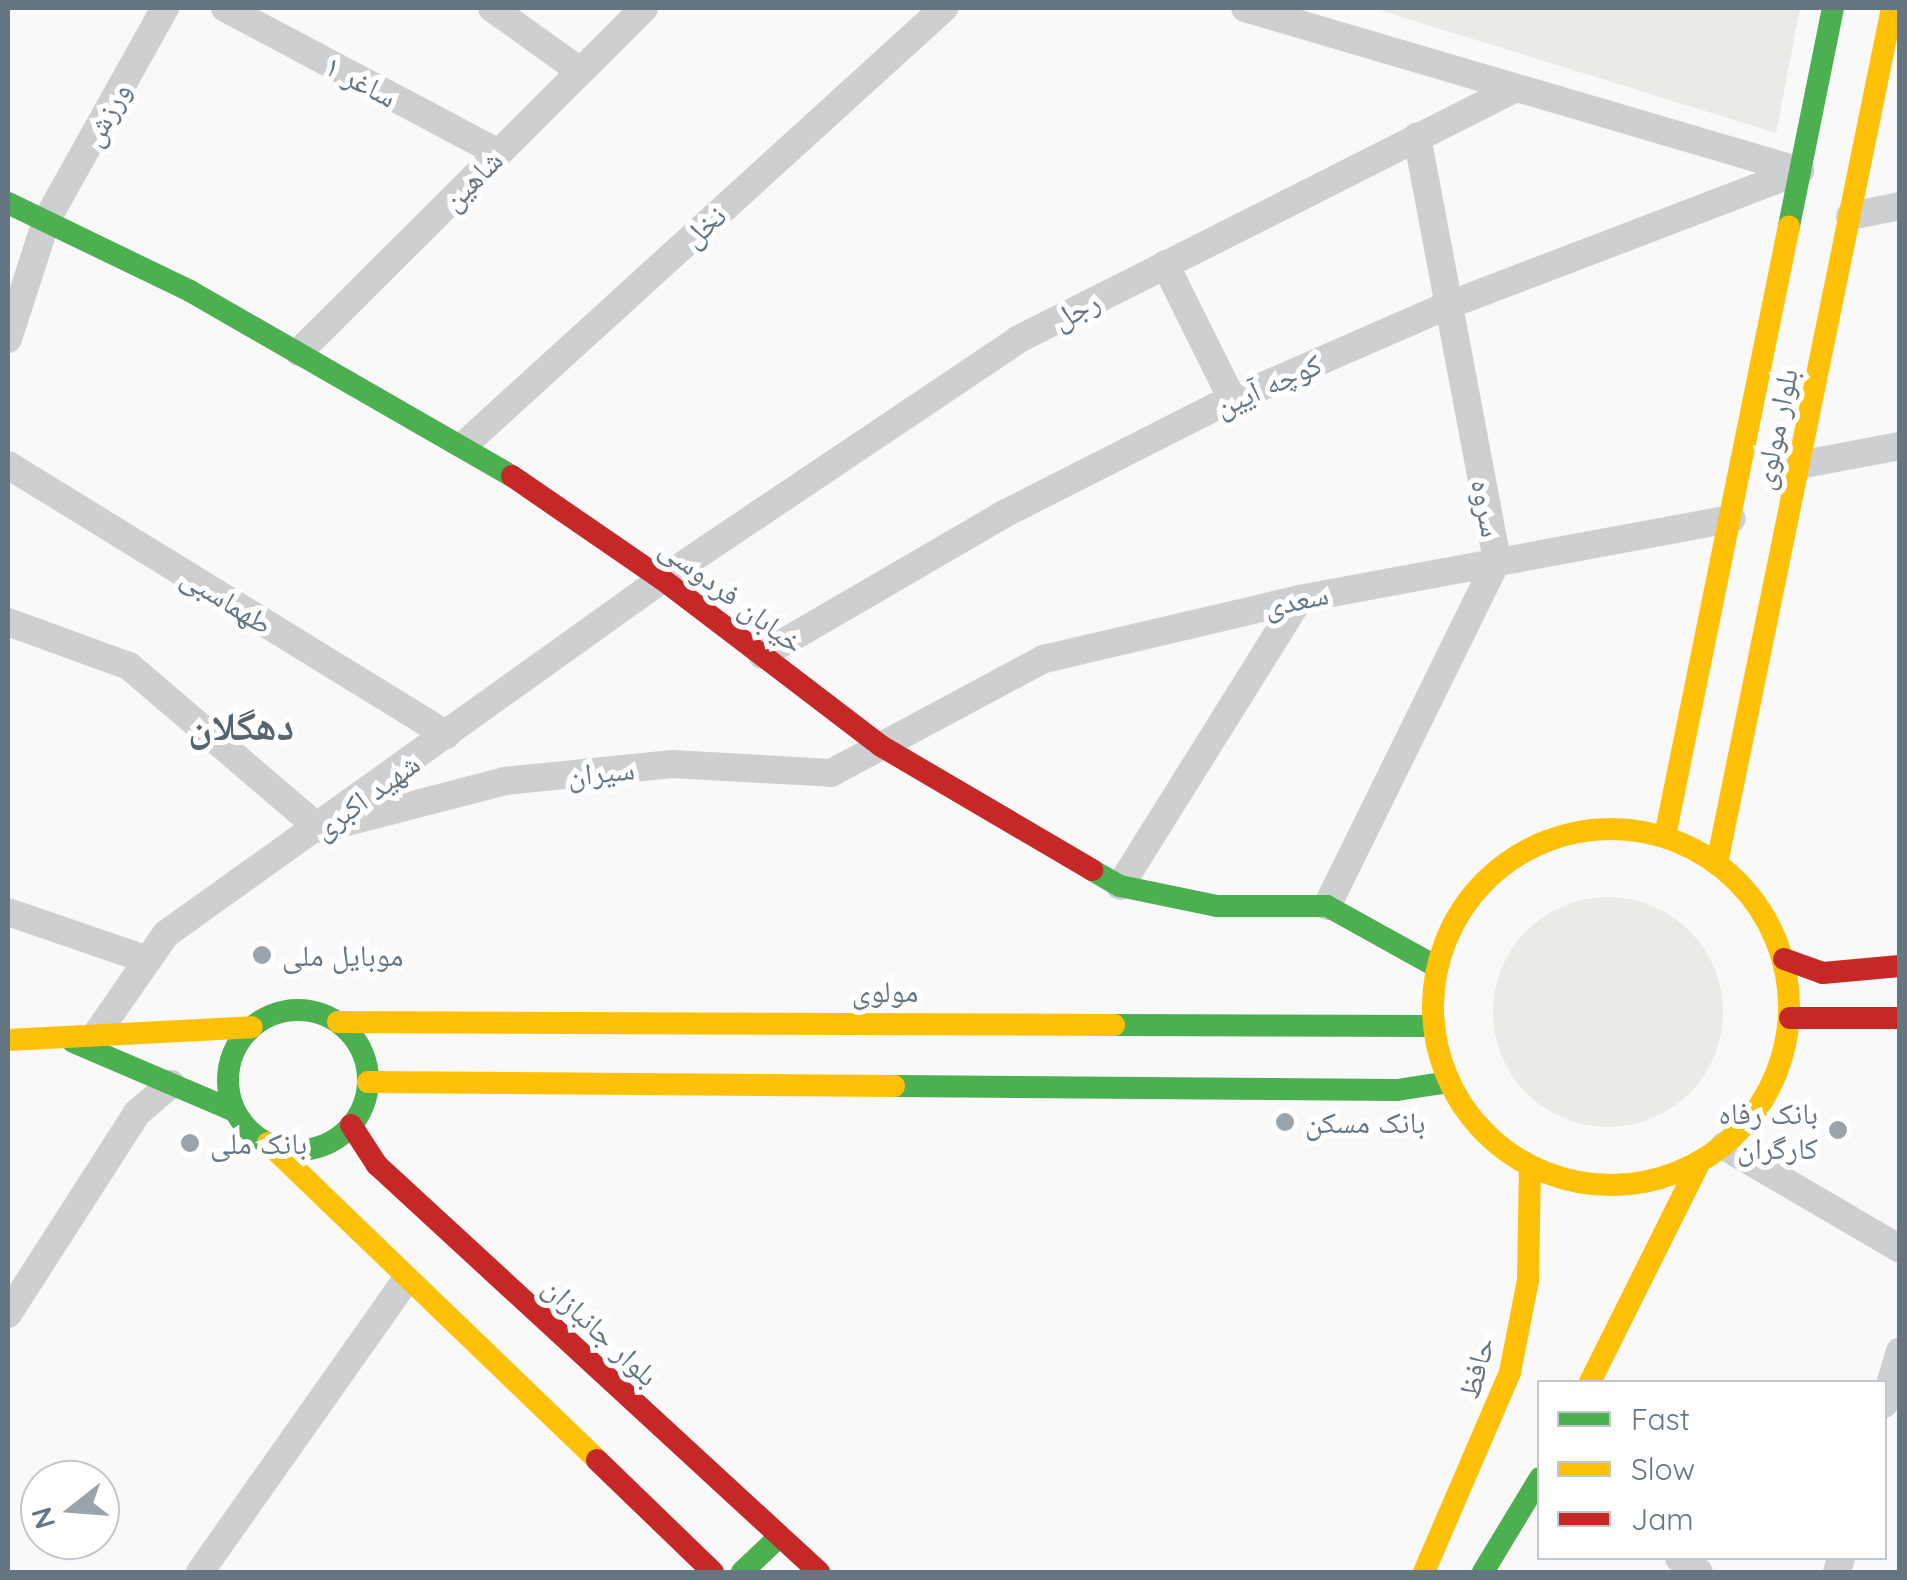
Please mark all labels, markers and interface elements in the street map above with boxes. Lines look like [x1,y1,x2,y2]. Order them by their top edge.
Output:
street label: ساغر ۱ [319,47,403,115]
street label: ورزش [74,76,138,152]
street label: شاهین [434,142,510,218]
street label: نخل [675,197,733,255]
street label: رجل [1046,283,1106,337]
street label: کوچه آیین [1209,346,1327,424]
street label: بلوار مولوی [1745,365,1805,493]
street label: سروه [1464,476,1510,540]
street label: خیابان فردوسی [653,529,811,661]
street label: طهماسبی [175,558,279,642]
street label: سعدی [1261,576,1331,624]
district label: دهگلان [188,701,294,749]
street label: شهید اکبری [306,745,426,847]
street label: سیران [566,751,636,793]
place label: موبایل ملی [282,937,403,973]
marker: موبایل ملی [251,944,273,966]
street label: مولوی [852,973,918,1009]
place label: بانک رفاه کارگران [1718,1095,1818,1166]
place label: بانک مسکن [1305,1104,1425,1140]
marker: بانک مسکن [1274,1111,1296,1133]
marker: بانک رفاه کارگران [1827,1119,1849,1141]
place label: بانک ملی [210,1125,307,1161]
marker: بانک ملی [179,1132,201,1154]
street label: بلوار جانبازان [536,1269,666,1393]
street label: حافظ [1450,1333,1502,1403]
legend [1537,1380,1887,1560]
text: Fast [1631,1400,1690,1438]
text: Slow [1631,1450,1695,1488]
north arrow [20,1460,120,1560]
text: Jam [1631,1500,1694,1538]
text: N [23,1503,62,1533]

